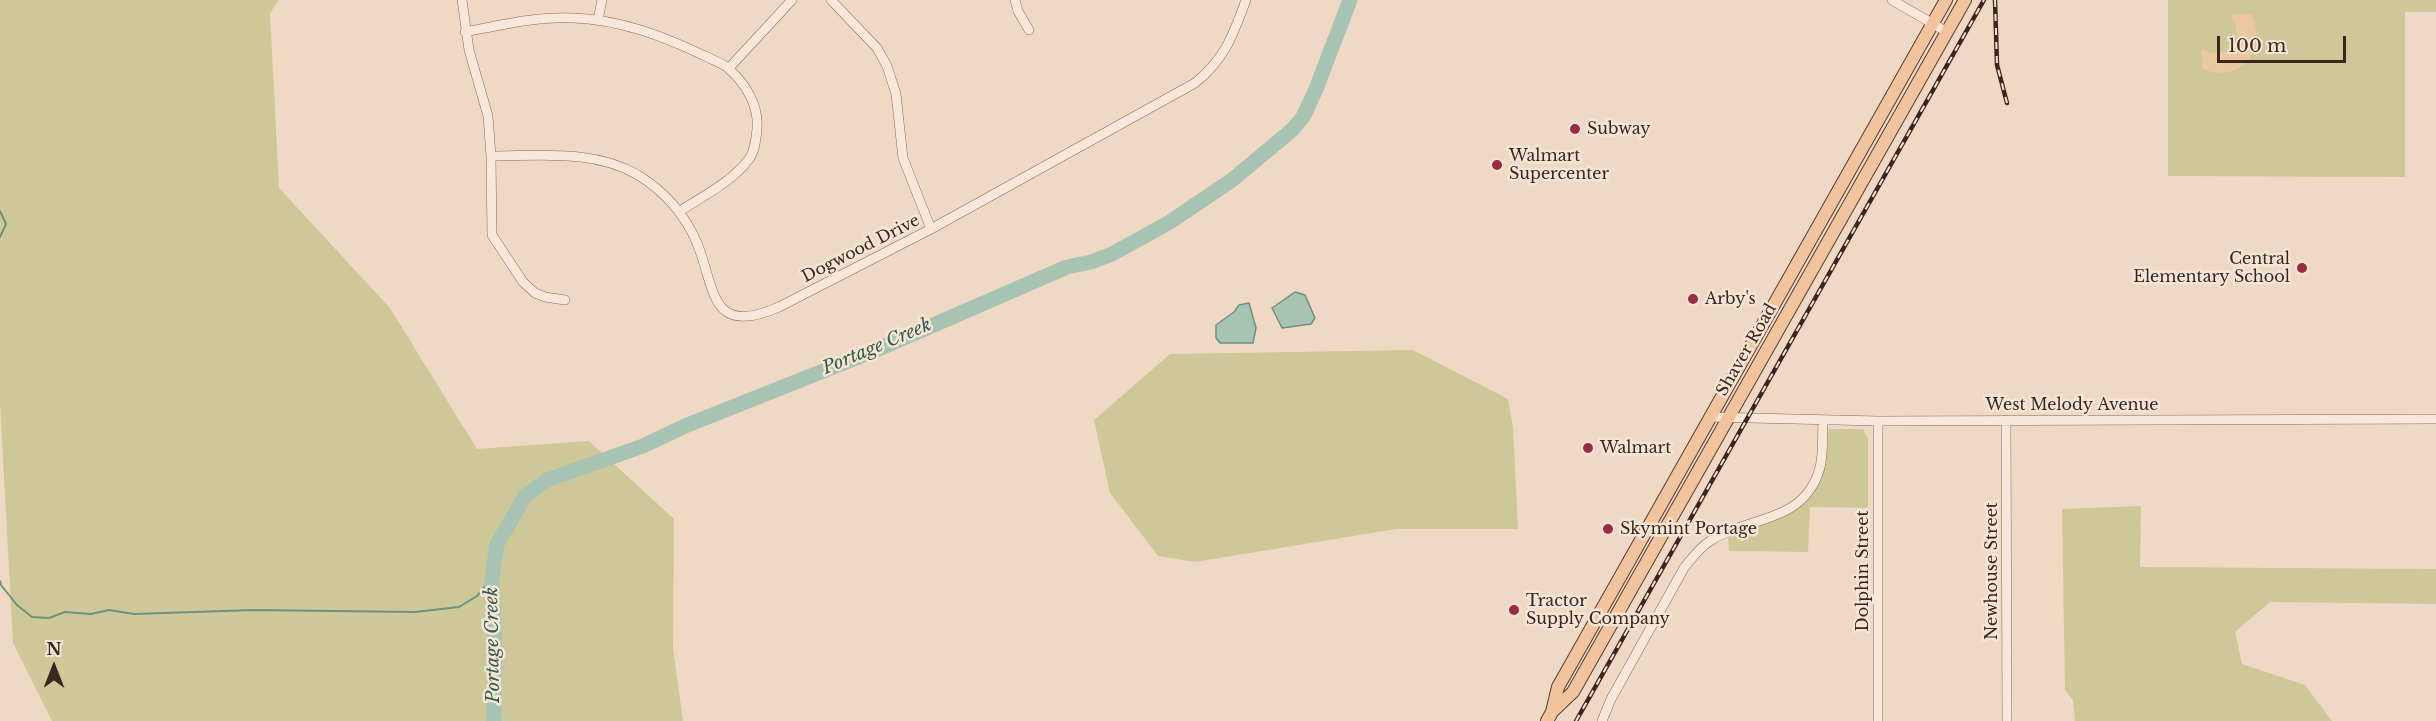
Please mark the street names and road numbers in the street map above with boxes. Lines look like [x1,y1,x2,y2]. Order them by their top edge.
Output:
street label: Dogwood Drive [799,211,923,287]
street label: Shaver Road [1713,300,1781,400]
street label: West Melody Avenue [1986,395,2158,415]
street label: Newhouse Street [1982,502,2002,640]
street label: Dolphin Street [1853,511,1873,631]

